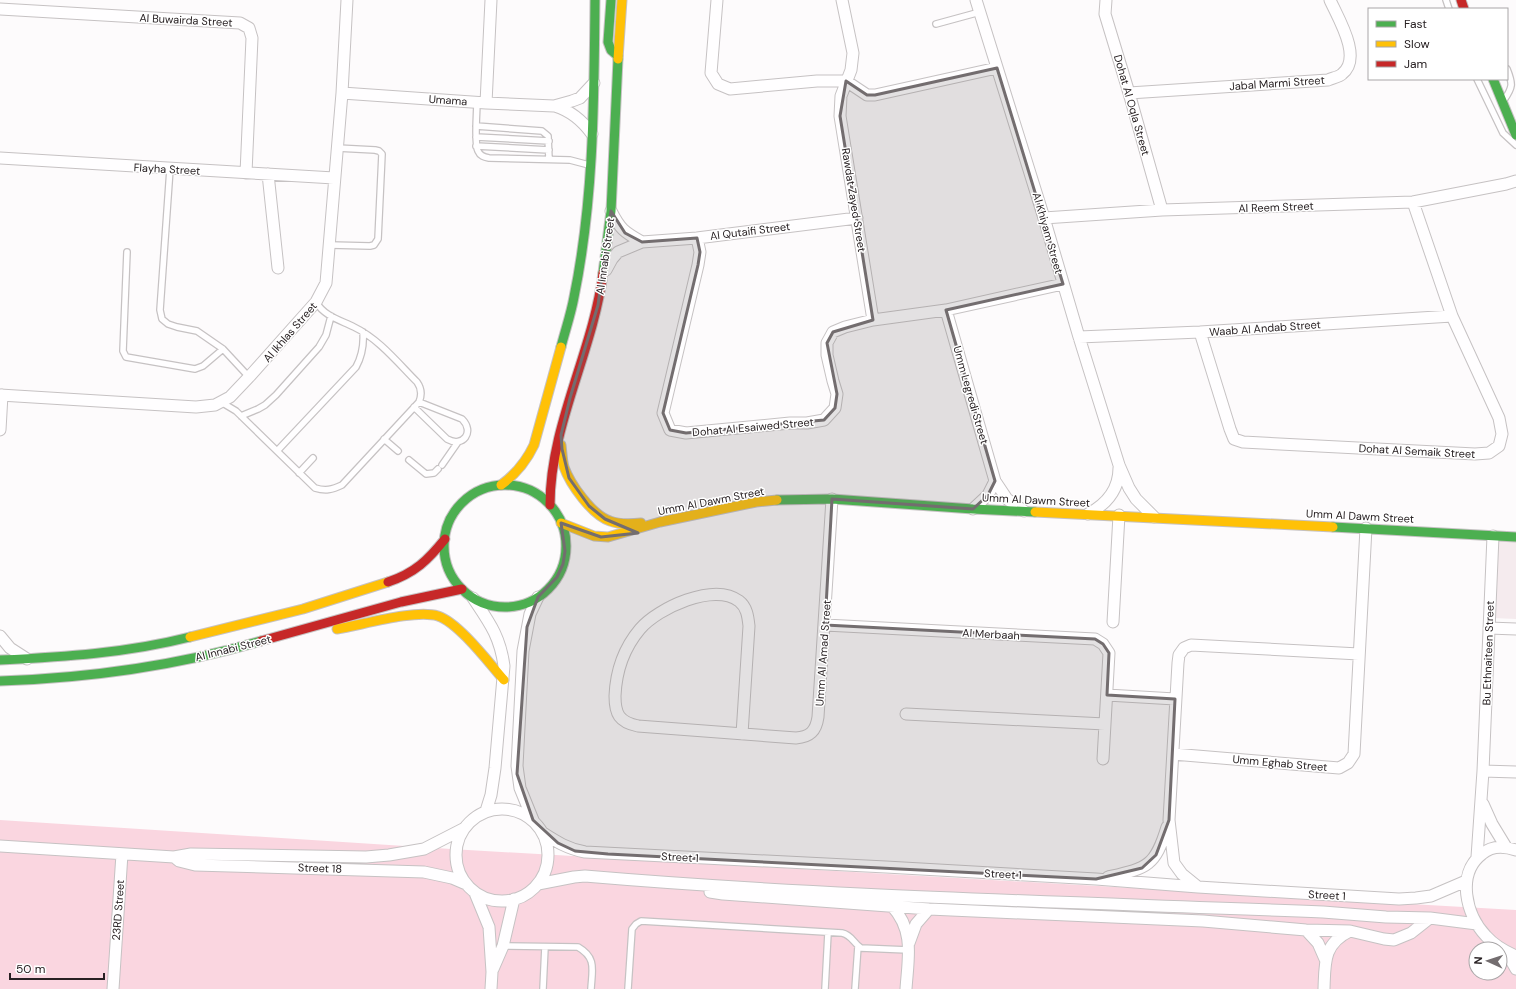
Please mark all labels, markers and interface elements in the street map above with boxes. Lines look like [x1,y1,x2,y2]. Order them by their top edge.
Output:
legend [1368,8,1508,80]
street label: Al Buwairda Street [139,11,233,29]
text: Fast [1404,16,1427,32]
text: Slow [1404,36,1430,52]
street label: Dohat Al Oqla Street [1111,53,1153,157]
text: Jam [1404,56,1427,72]
street label: Jabal Marmi Street [1229,73,1325,93]
street label: Umama [428,92,468,108]
street label: Rawdat Zayed Street [839,147,869,253]
street label: Flayha Street [133,160,201,178]
street label: Al Khiyam Street [1030,191,1066,275]
street label: Al Reem Street [1238,199,1314,215]
street label: Al Innabi Street [593,217,617,295]
street label: Al Qutaifi Street [709,219,791,243]
street label: Al Ikhlas Street [260,299,320,365]
street label: Waab Al Andab Street [1209,317,1321,339]
street label: Umm Legredi Street [950,344,992,446]
street label: Dohat Al Esaiwed Street [692,415,814,439]
street label: Dohat Al Semaik Street [1358,441,1476,461]
street label: Umm Al Dawm Street [657,484,765,518]
street label: Umm Al Dawm Street [982,490,1090,510]
street label: Umm Al Dawm Street [1306,506,1414,526]
street label: Umm Al Amad Street [812,599,834,707]
street label: Bu Ethnaiteen Street [1479,600,1497,706]
street label: Al Merbaah [962,626,1020,642]
street label: Al Innabi Street [194,632,272,664]
street label: Umm Eghab Street [1232,752,1328,774]
street label: Street 1 [661,849,699,865]
street label: Street 18 [298,860,342,876]
street label: Street 1 [984,866,1022,882]
street label: 23RD Street [109,879,127,941]
street label: Street 1 [1308,887,1346,903]
north arrow [1468,941,1508,981]
scale bar [10,955,104,981]
text: N [1471,956,1485,965]
text: 50 m [16,961,45,977]

